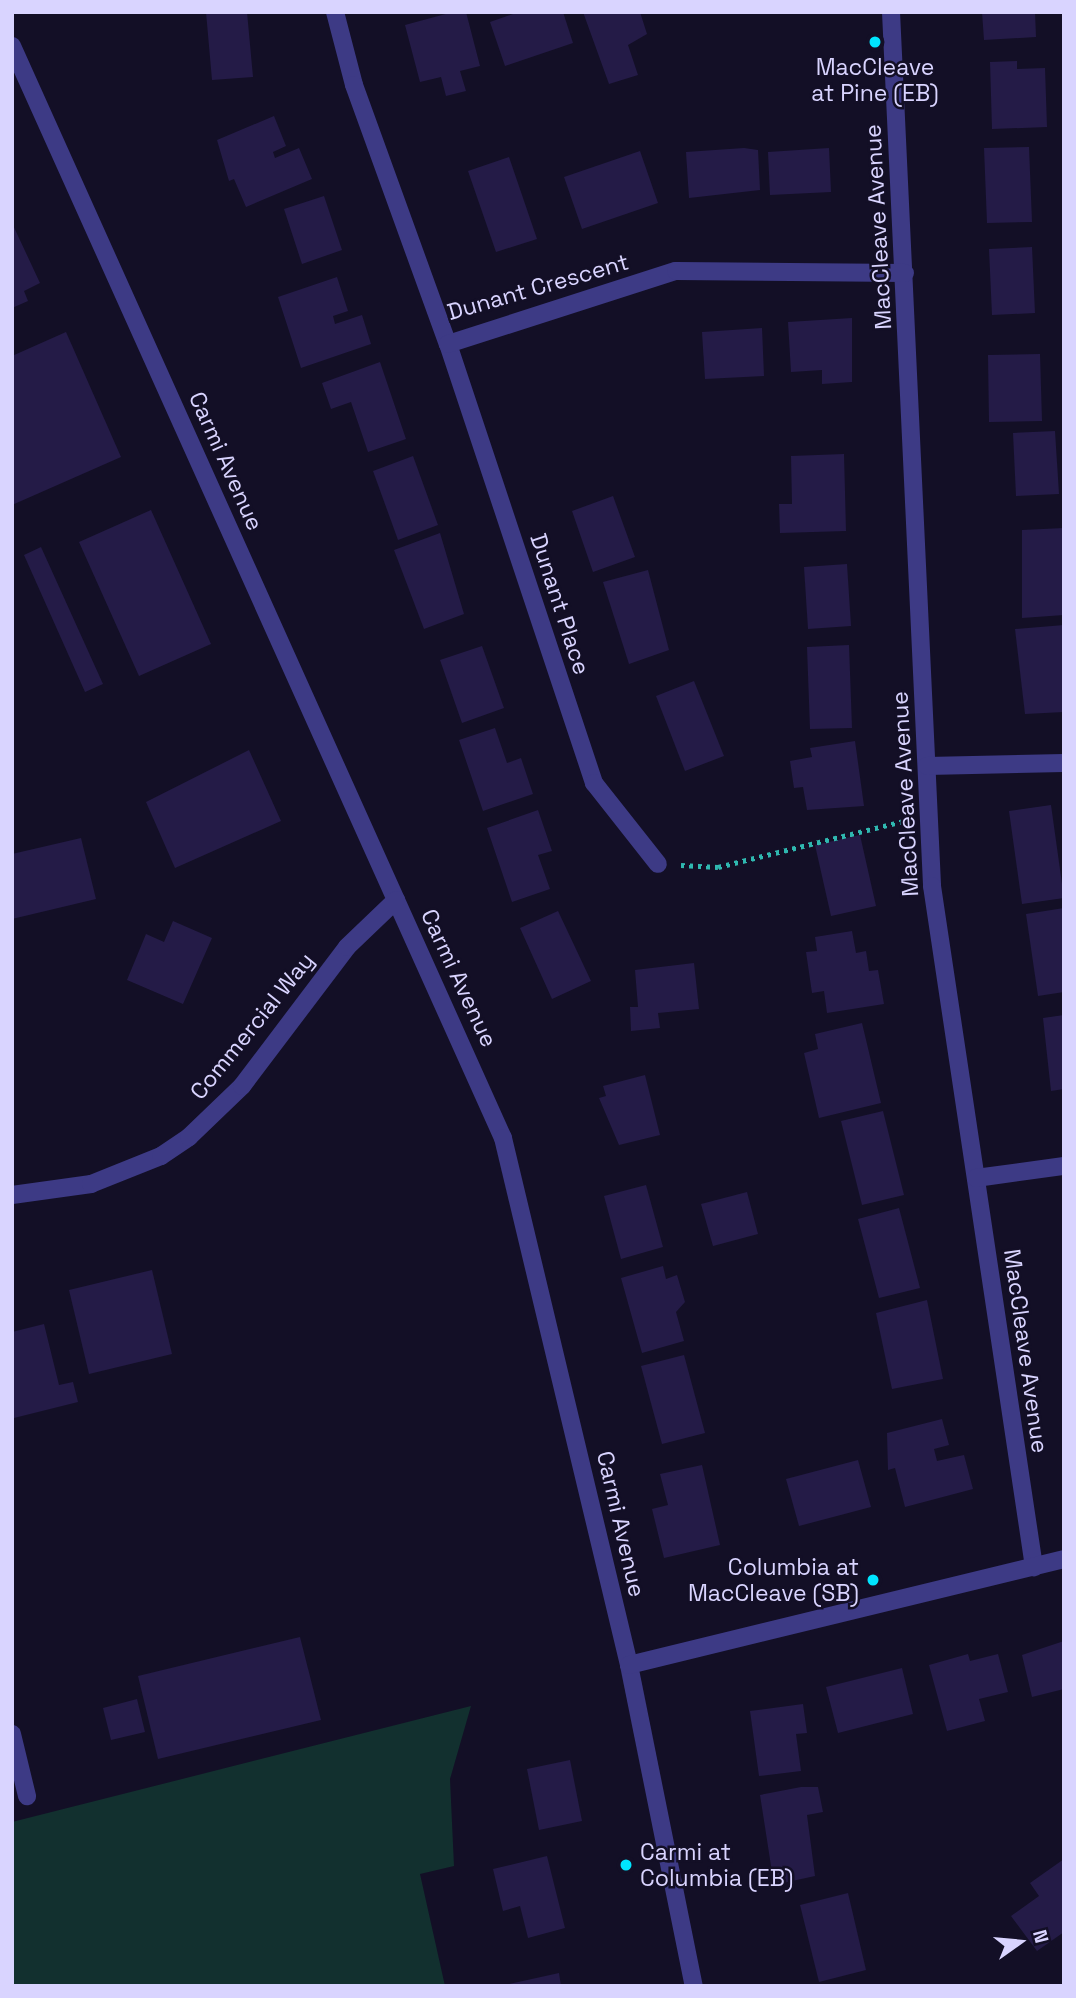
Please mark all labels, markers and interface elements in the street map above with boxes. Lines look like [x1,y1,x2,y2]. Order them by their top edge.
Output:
marker: MacCleave at Pine (EB) [867,34,883,50]
place label: MacCleave at Pine (EB) [811,53,939,107]
street label: MacCleave Avenue [859,123,897,331]
street label: Dunant Crescent [444,248,632,326]
street label: Carmi Avenue [183,387,269,535]
street label: Dunant Place [524,530,596,678]
street label: MacCleave Avenue [886,690,924,898]
street label: Carmi Avenue [415,905,503,1051]
street label: Commercial Way [184,947,320,1105]
street label: MacCleave Avenue [998,1247,1054,1455]
street label: Carmi Avenue [591,1448,651,1600]
place label: Columbia at MacCleave (SB) [688,1553,859,1607]
marker: Columbia at MacCleave (SB) [865,1572,881,1588]
place label: Carmi at Columbia (EB) [640,1838,793,1892]
marker: Carmi at Columbia (EB) [618,1857,634,1873]
north arrow [985,1907,1055,1977]
text: N [1027,1927,1054,1946]

